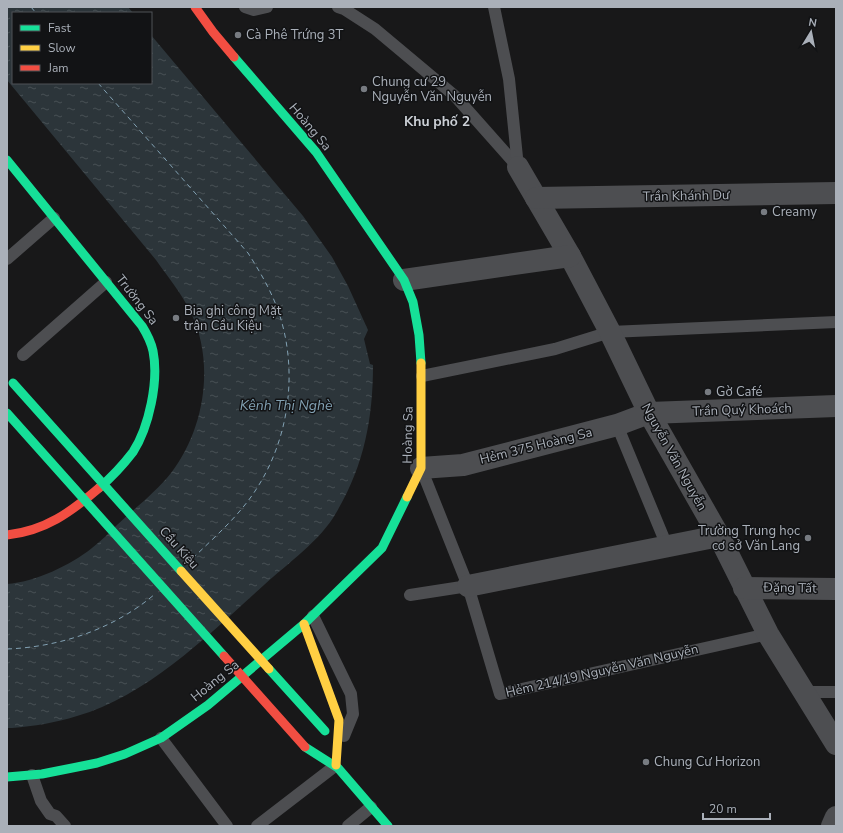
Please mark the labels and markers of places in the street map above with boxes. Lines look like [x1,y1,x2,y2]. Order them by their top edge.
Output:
place label: Cà Phê Trứng 3T [246,26,344,44]
marker: Cà Phê Trứng 3T [233,30,243,40]
place label: Chung cư 29 Nguyễn Văn Nguyễn [372,73,492,106]
marker: Chung cư 29 Nguyễn Văn Nguyễn [359,84,369,94]
place label: Creamy [772,203,817,221]
marker: Creamy [759,207,769,217]
place label: Bia ghi công Mặt trận Cầu Kiệu [184,302,282,335]
marker: Bia ghi công Mặt trận Cầu Kiệu [171,313,181,323]
place label: Gờ Café [716,383,763,401]
marker: Gờ Café [703,387,713,397]
place label: Trường Trung học cơ sở Văn Lang [698,522,800,555]
marker: Trường Trung học cơ sở Văn Lang [803,533,813,543]
place label: Chung Cư Horizon [654,753,760,771]
marker: Chung Cư Horizon [641,757,651,767]

